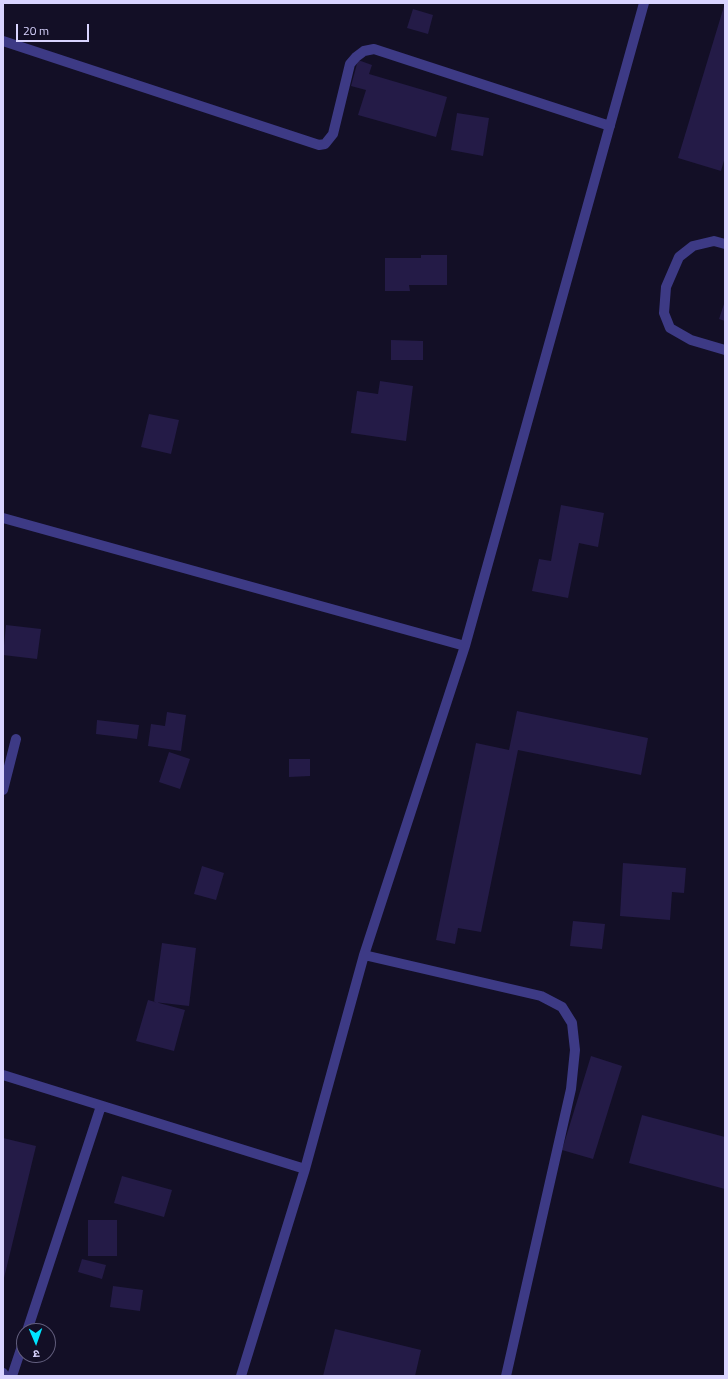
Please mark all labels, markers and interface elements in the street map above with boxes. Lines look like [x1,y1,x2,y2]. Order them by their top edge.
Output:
scale bar [18,16,91,42]
text: 20 m [23,21,49,40]
north arrow [16,1323,56,1363]
text: उ [33,1346,40,1362]

